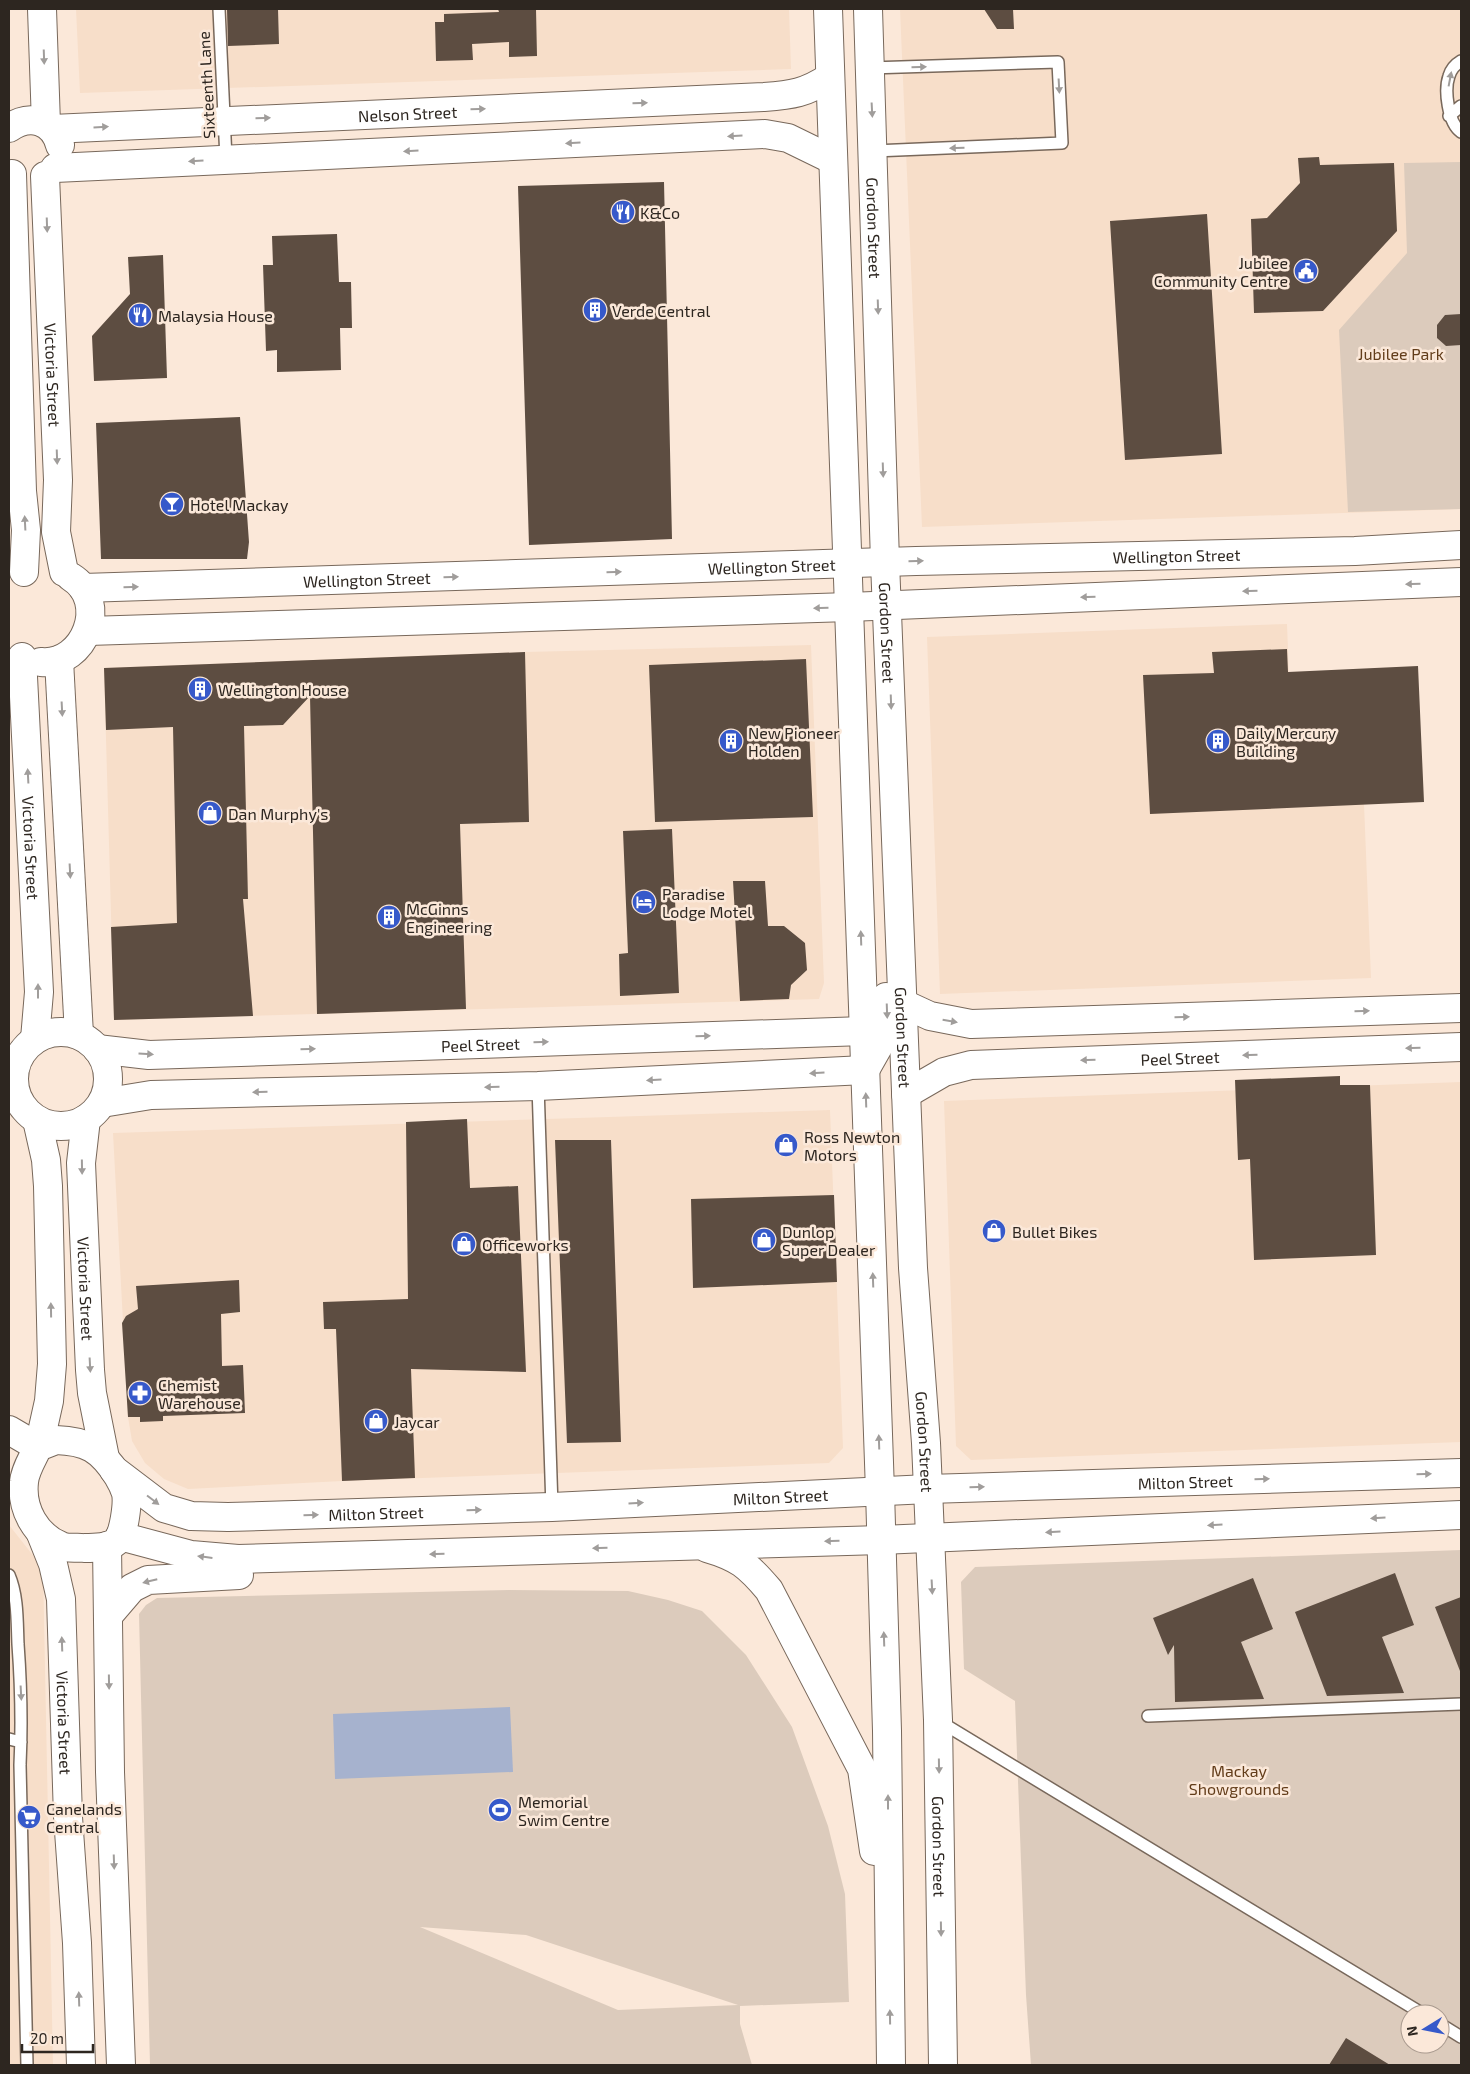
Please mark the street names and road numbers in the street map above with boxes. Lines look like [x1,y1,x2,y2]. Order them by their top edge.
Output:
street label: Sixteenth Lane [194,31,218,139]
street label: Nelson Street [358,101,458,125]
street label: Gordon Street [864,177,886,279]
street label: Victoria Street [42,322,65,427]
street label: Wellington Street [1112,544,1241,566]
street label: Wellington Street [707,554,836,577]
street label: Wellington Street [303,567,431,590]
street label: Gordon Street [876,582,899,684]
street label: Victoria Street [20,795,44,900]
street label: Gordon Street [892,986,915,1088]
street label: Peel Street [441,1033,520,1055]
street label: Peel Street [1140,1046,1220,1068]
street label: Victoria Street [75,1236,98,1341]
street label: Gordon Street [913,1391,938,1493]
street label: Milton Street [1137,1470,1233,1492]
street label: Milton Street [733,1484,829,1508]
street label: Milton Street [328,1501,424,1523]
street label: Victoria Street [54,1670,76,1775]
street label: Gordon Street [930,1796,950,1897]

